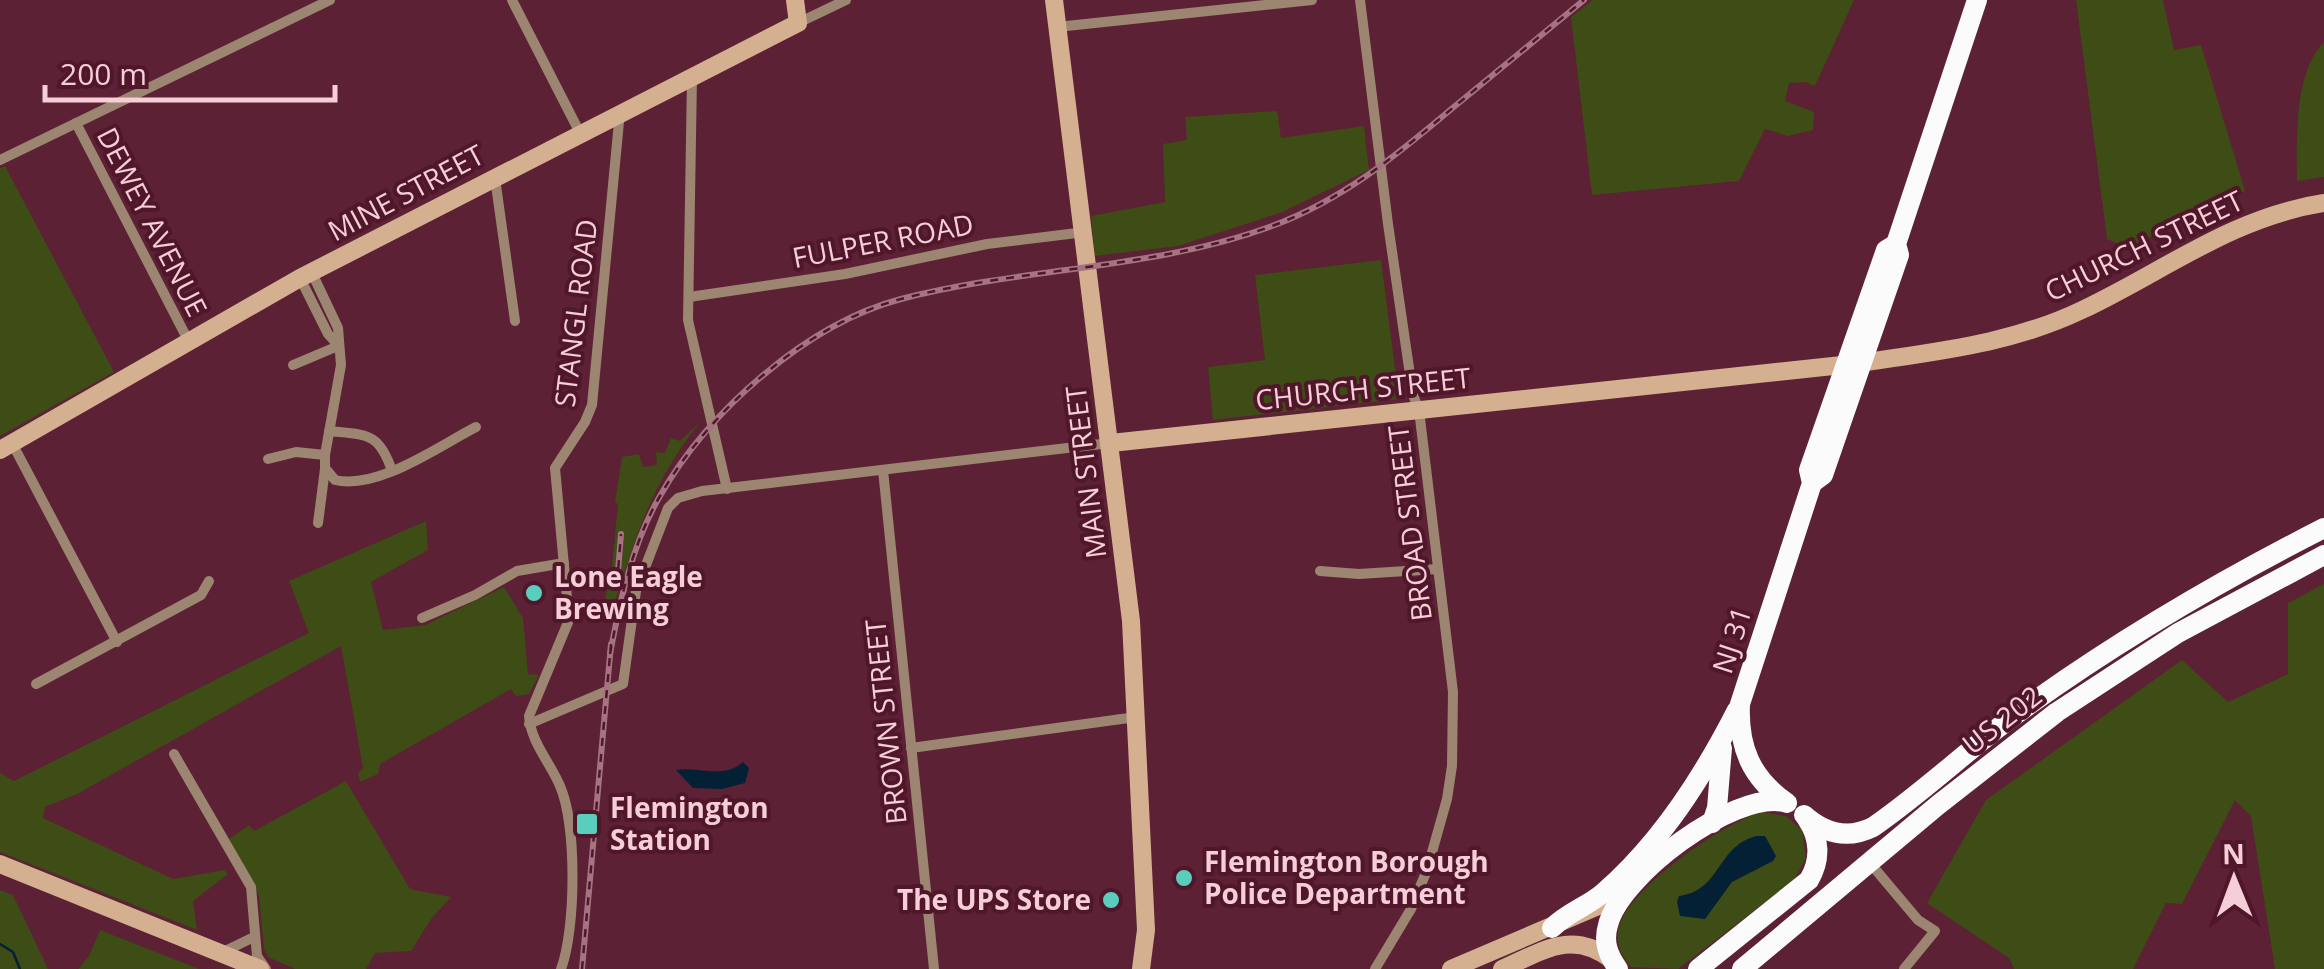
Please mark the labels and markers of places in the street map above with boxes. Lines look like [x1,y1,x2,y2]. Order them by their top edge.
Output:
place label: Lone Eagle Brewing [554,557,703,627]
marker: Lone Eagle Brewing [523,582,545,604]
place label: Flemington Station [610,788,769,858]
marker: Flemington Station [574,811,600,837]
place label: Flemington Borough Police Department [1204,842,1489,912]
marker: Flemington Borough Police Department [1173,867,1195,889]
place label: The UPS Store [897,880,1091,918]
marker: The UPS Store [1100,889,1122,911]

